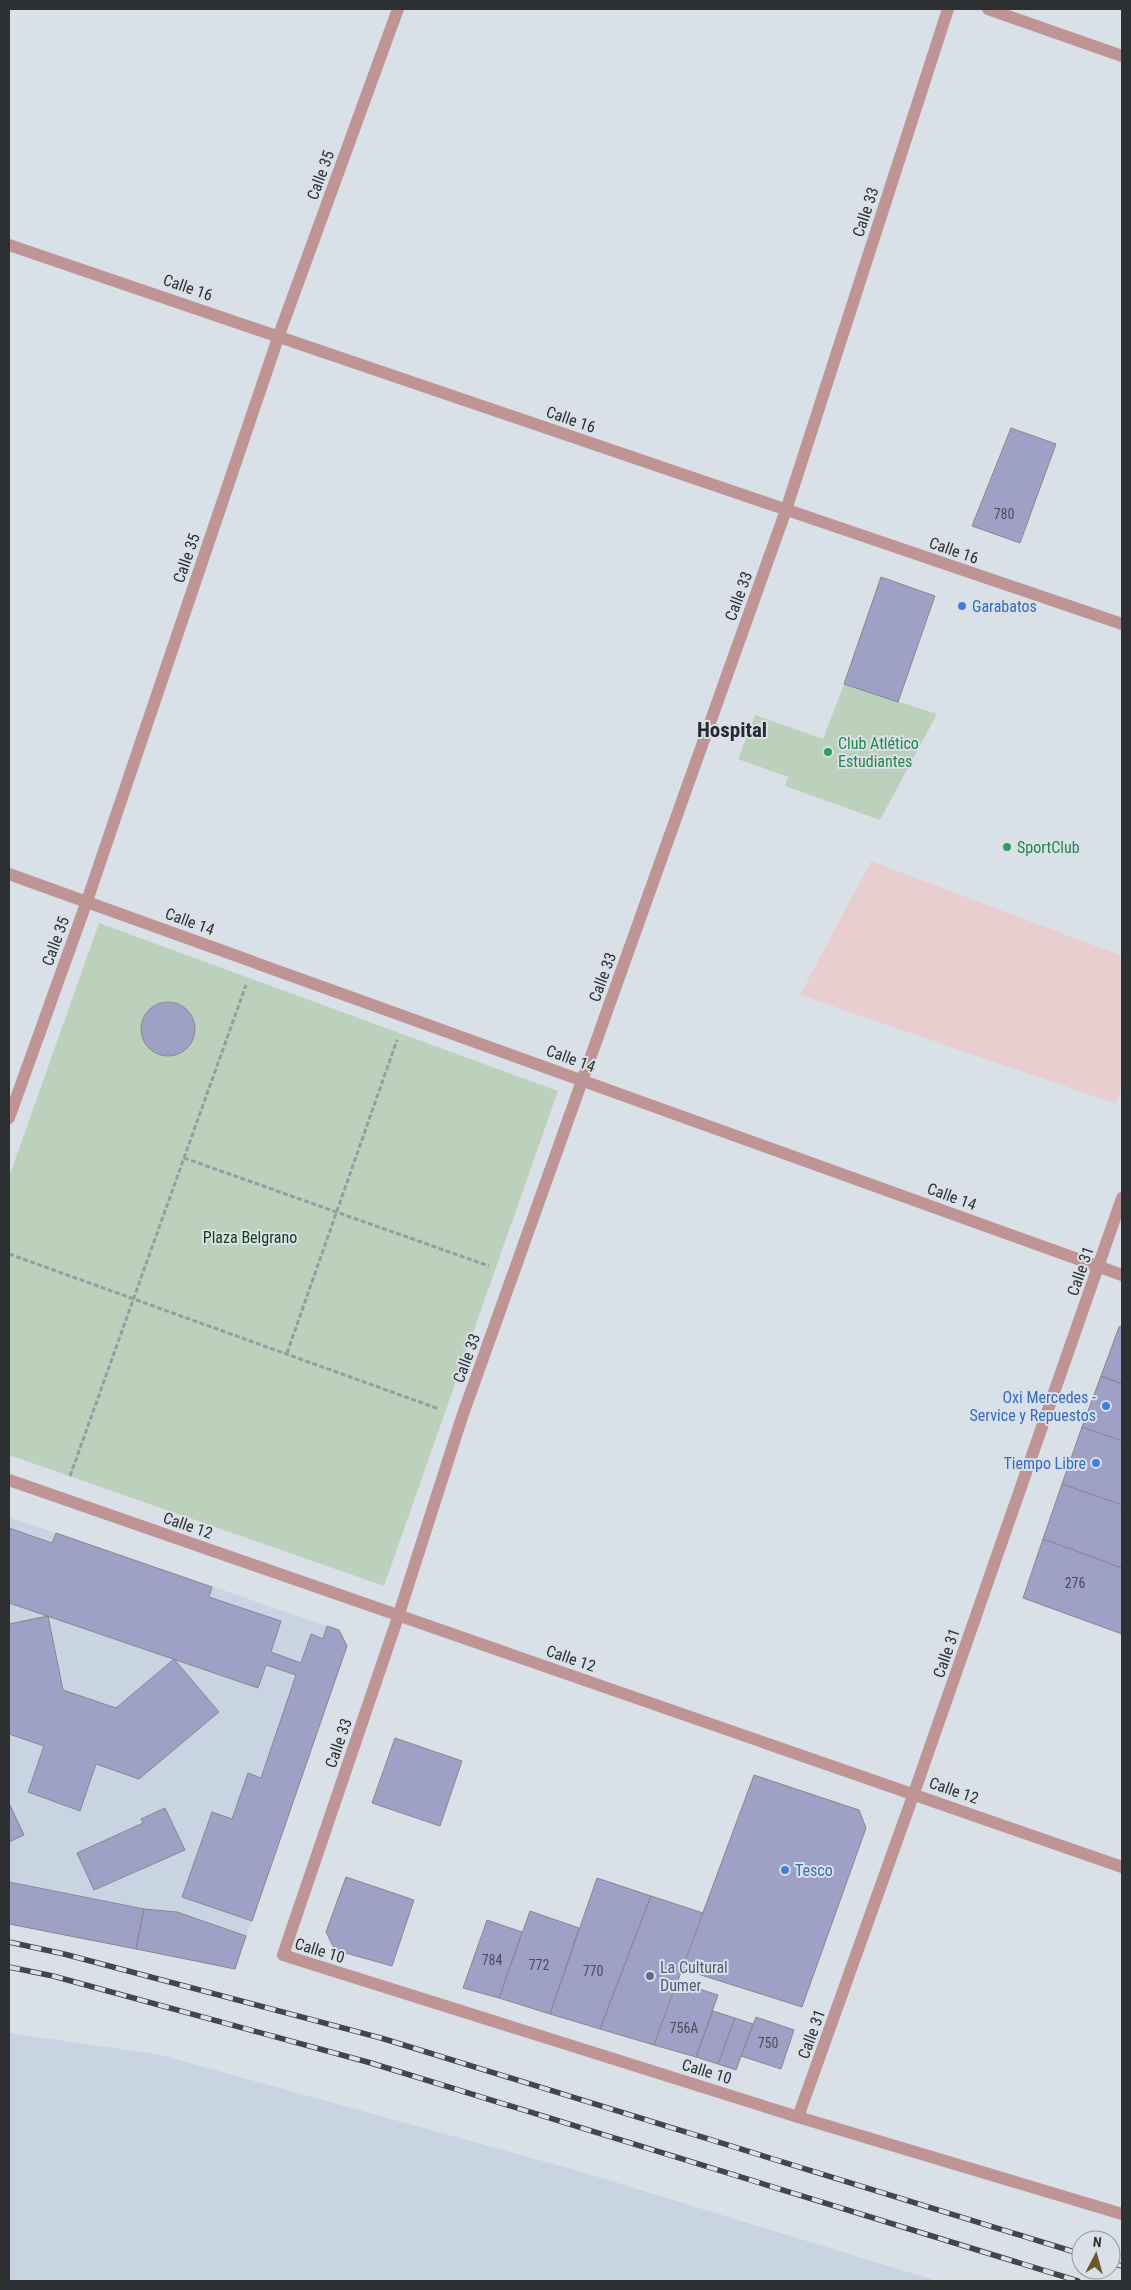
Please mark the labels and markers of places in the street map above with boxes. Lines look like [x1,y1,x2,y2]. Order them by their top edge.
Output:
place label: Garabatos [972,597,1037,616]
marker: Garabatos [956,600,968,612]
place label: Club Atlético Estudiantes [838,734,919,771]
marker: Club Atlético Estudiantes [822,746,834,758]
place label: SportClub [1017,838,1080,857]
marker: SportClub [1001,841,1013,853]
place label: Oxi Mercedes - Service y Repuestos [969,1388,1096,1425]
marker: Oxi Mercedes - Service y Repuestos [1100,1400,1112,1412]
place label: Tiempo Libre [1003,1454,1086,1473]
marker: Tiempo Libre [1090,1457,1102,1469]
place label: Tesco [795,1861,833,1880]
marker: Tesco [779,1864,791,1876]
place label: La Cultural Dumer [660,1958,728,1995]
marker: La Cultural Dumer [644,1970,656,1982]

